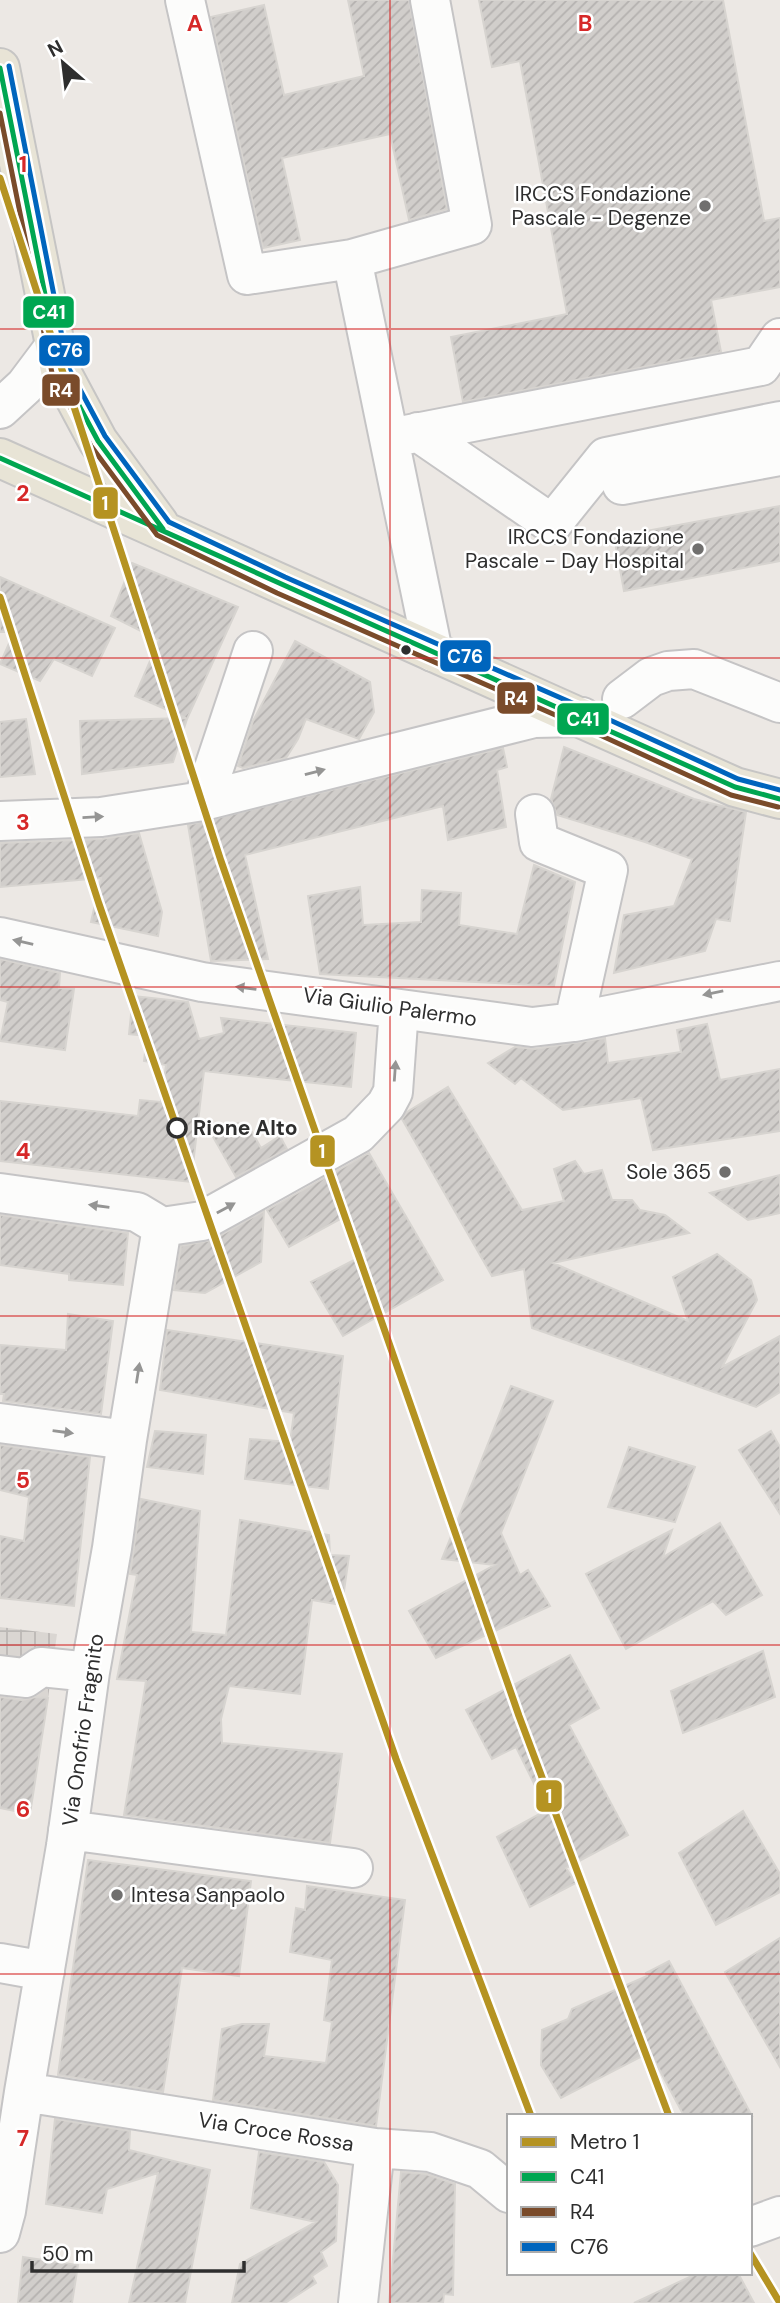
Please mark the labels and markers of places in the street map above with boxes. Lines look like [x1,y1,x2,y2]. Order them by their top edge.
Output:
place label: IRCCS Fondazione Pascale - Degenze [512,180,691,232]
marker: IRCCS Fondazione Pascale - Degenze [697,198,713,214]
place label: IRCCS Fondazione Pascale - Day Hospital [465,523,684,575]
marker: IRCCS Fondazione Pascale - Day Hospital [690,541,706,557]
unlabelled marker [399,643,413,657]
place label: Rione Alto [193,1114,297,1142]
marker: Rione Alto [167,1118,187,1138]
place label: Sole 365 [626,1158,711,1186]
marker: Sole 365 [717,1164,733,1180]
place label: Intesa Sanpaolo [131,1881,285,1909]
marker: Intesa Sanpaolo [109,1887,125,1903]

